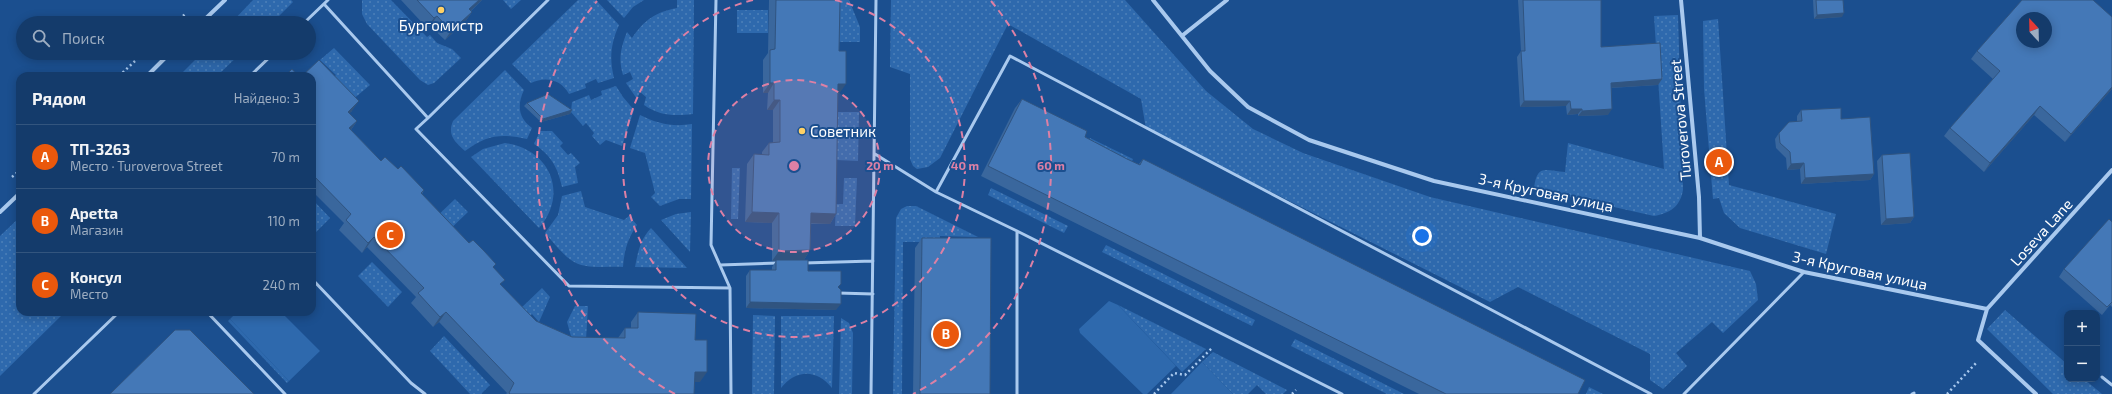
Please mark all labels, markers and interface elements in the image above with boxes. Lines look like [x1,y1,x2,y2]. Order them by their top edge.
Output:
marker: Бургомистр [436,5,446,15]
north arrow [2016,12,2052,48]
search box [16,16,316,60]
place label: Бургомистр [399,16,483,35]
icon: search [30,27,52,49]
text: Поиск [62,29,105,47]
street label: Turoverova Street [1666,58,1694,181]
text: Рядом [32,88,86,108]
text: Найдено: 3 [234,90,300,106]
place label: Советник [810,122,876,140]
marker: Советник [797,126,807,136]
text: ТП-3263 [70,140,130,158]
pin: A [1706,147,1732,177]
text: A [41,149,49,165]
text: 70 m [271,149,300,165]
text: Место · Turoverova Street [70,158,223,174]
text: 20 m [866,158,894,172]
text: 40 m [951,158,979,172]
text: 60 m [1037,158,1065,172]
centre of rings [787,159,801,173]
street label: 3-я Круговая улица [1477,169,1615,216]
street label: Loseva Lane [2006,195,2076,269]
text: Apetta [70,204,118,222]
text: B [41,213,49,229]
text: 110 m [268,213,300,229]
pin: C [377,220,403,250]
text: Магазин [70,222,123,238]
your location [1412,226,1432,246]
street label: 3-я Круговая улица [1791,247,1929,294]
text: Консул [70,268,122,286]
text: C [41,277,49,293]
text: 240 m [263,277,300,293]
text: Место [70,286,109,302]
map controls [2064,310,2100,382]
button: + [2064,310,2100,346]
pin: B [933,319,959,349]
button: − [2064,346,2100,382]

